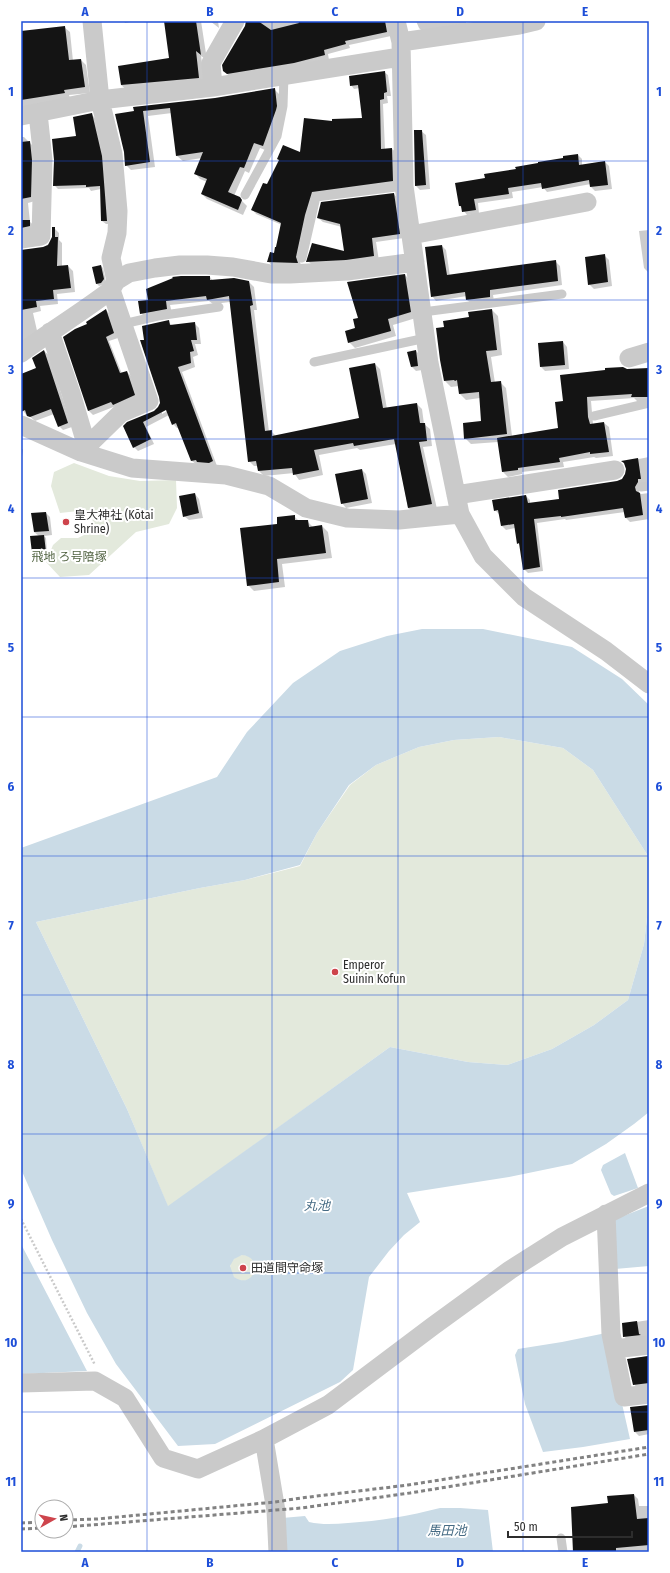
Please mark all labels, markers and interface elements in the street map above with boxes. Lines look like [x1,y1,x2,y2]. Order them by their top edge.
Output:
text: A [80,4,89,19]
text: B [206,4,214,19]
text: C [332,4,339,19]
text: D [456,4,464,19]
text: E [582,4,588,19]
text: 1 [8,84,14,99]
text: 1 [656,84,662,99]
text: 2 [7,223,14,238]
text: 2 [655,223,662,238]
text: 3 [7,362,14,377]
text: 3 [655,362,662,377]
text: 4 [8,501,15,516]
text: 4 [656,501,663,516]
place label: 皇大神社 (Kōtai Shrine) [74,508,154,536]
marker: 皇大神社 (Kōtai Shrine) [61,517,71,527]
park label: 飛地 ろ号陪塚 [32,550,106,564]
text: 5 [8,640,14,655]
text: 5 [656,640,662,655]
text: 6 [8,779,15,794]
text: 6 [656,779,663,794]
text: 7 [8,918,14,933]
text: 7 [656,918,662,933]
place label: Emperor Suinin Kofun [343,958,406,986]
marker: Emperor Suinin Kofun [330,967,340,977]
text: 8 [8,1057,15,1072]
text: 8 [656,1057,663,1072]
text: 9 [8,1196,15,1211]
text: 9 [656,1196,663,1211]
water label: 丸池 [304,1198,332,1213]
place label: 田道間守命塚 [251,1261,323,1275]
marker: 田道間守命塚 [238,1263,248,1273]
text: 10 [5,1335,17,1350]
text: 10 [653,1335,665,1350]
text: 11 [6,1474,16,1489]
text: 11 [654,1474,664,1489]
north arrow [34,1499,74,1539]
scale bar [508,1513,632,1539]
text: N [57,1514,70,1522]
text: 50 m [514,1520,538,1534]
water label: 馬田池 [427,1523,468,1538]
text: A [80,1555,89,1570]
text: B [206,1555,214,1570]
text: C [332,1555,339,1570]
text: D [456,1555,464,1570]
text: E [582,1555,588,1570]

